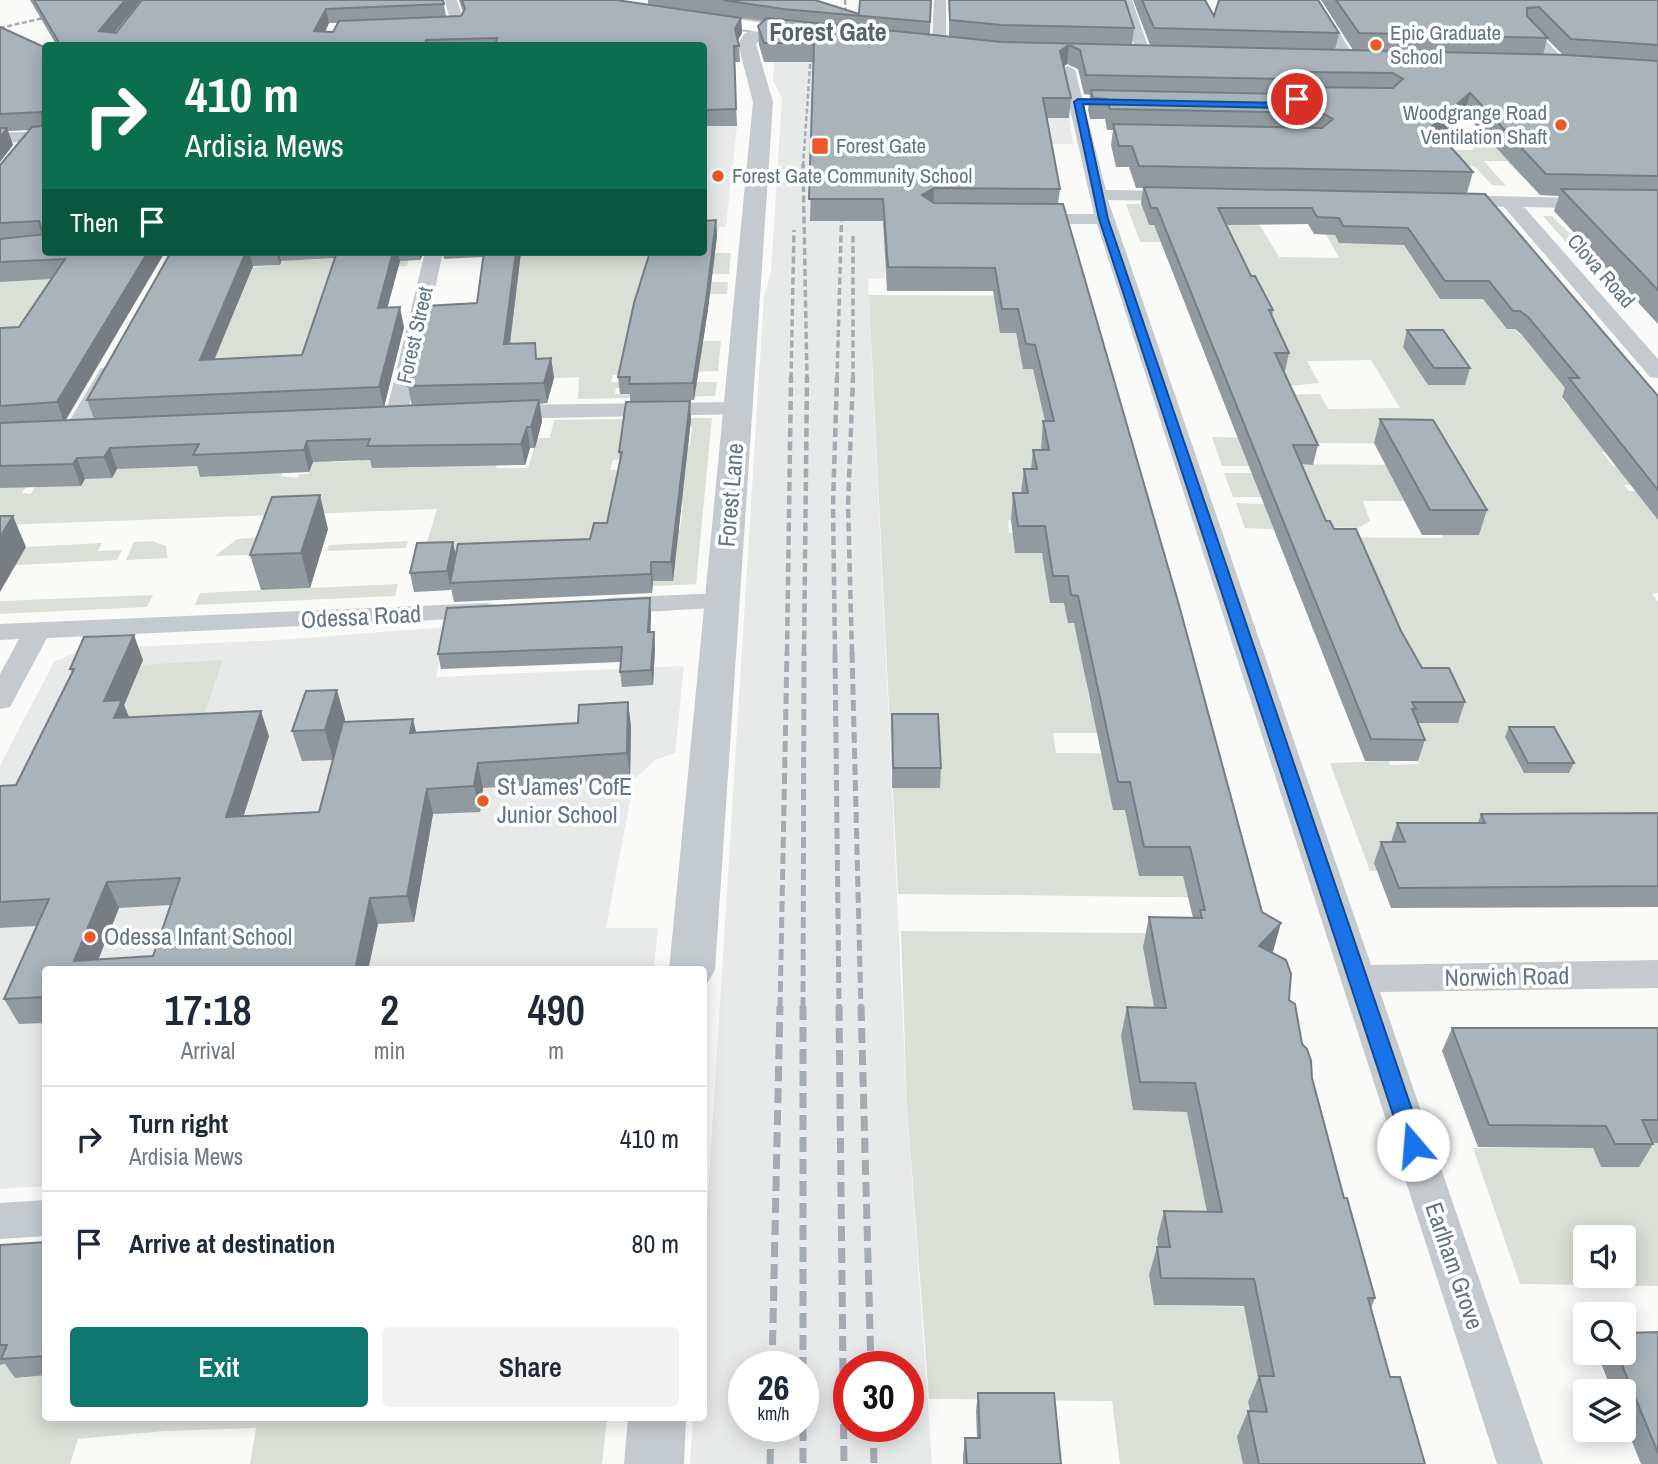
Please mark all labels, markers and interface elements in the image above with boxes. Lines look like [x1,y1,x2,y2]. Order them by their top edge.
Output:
district label: Forest Gate [769,14,887,49]
place label: Epic Graduate School [1390,18,1501,71]
marker: Epic Graduate School [1368,37,1384,53]
text: 410 m [185,61,299,127]
pin [1267,69,1327,129]
icon: right [70,70,161,161]
icon: arrive [1278,80,1316,118]
place label: Woodgrange Road Ventilation Shaft [1403,98,1547,151]
marker: Woodgrange Road Ventilation Shaft [1553,117,1569,133]
text: Ardisia Mews [185,124,344,167]
place label: Forest Gate [836,131,926,160]
marker: Forest Gate [810,136,830,156]
place label: Forest Gate Community School [732,161,972,190]
marker: Forest Gate Community School [710,168,726,184]
icon: arrive [133,203,171,241]
text: Then [70,205,119,240]
street label: Clova Road [1561,227,1642,314]
street label: Forest Street [389,283,440,386]
street label: Forest Lane [710,442,750,548]
street label: Odessa Road [300,597,422,635]
place label: St James' CofE Junior School [497,770,632,830]
marker: St James' CofE Junior School [475,793,491,809]
place label: Odessa Infant School [104,920,292,952]
marker: Odessa Infant School [82,929,98,945]
street label: Norwich Road [1444,959,1570,993]
text: 17:18 [164,982,252,1038]
text: 2 [380,982,399,1038]
text: 490 [527,982,585,1038]
text: Arrival [181,1035,235,1066]
text: min [374,1035,405,1066]
text: m [548,1035,564,1066]
text: Turn right [129,1106,228,1141]
position arrow [1376,1108,1450,1182]
icon: right [70,1120,108,1158]
text: 410 m [620,1121,679,1156]
text: Ardisia Mews [129,1141,243,1172]
street label: Earlham Grove [1418,1198,1492,1333]
icon: arrive [70,1225,108,1263]
map controls [1573,1225,1636,1442]
button: sound [1573,1225,1636,1288]
text: Arrive at destination [129,1226,335,1261]
text: 80 m [632,1226,679,1261]
button: search [1573,1302,1636,1365]
button: Exit [70,1327,368,1407]
button: Share [382,1327,679,1407]
speed limit sign: 30 [833,1351,924,1442]
text: 26 [758,1364,789,1411]
button: layers [1573,1379,1636,1442]
text: km/h [758,1401,790,1426]

